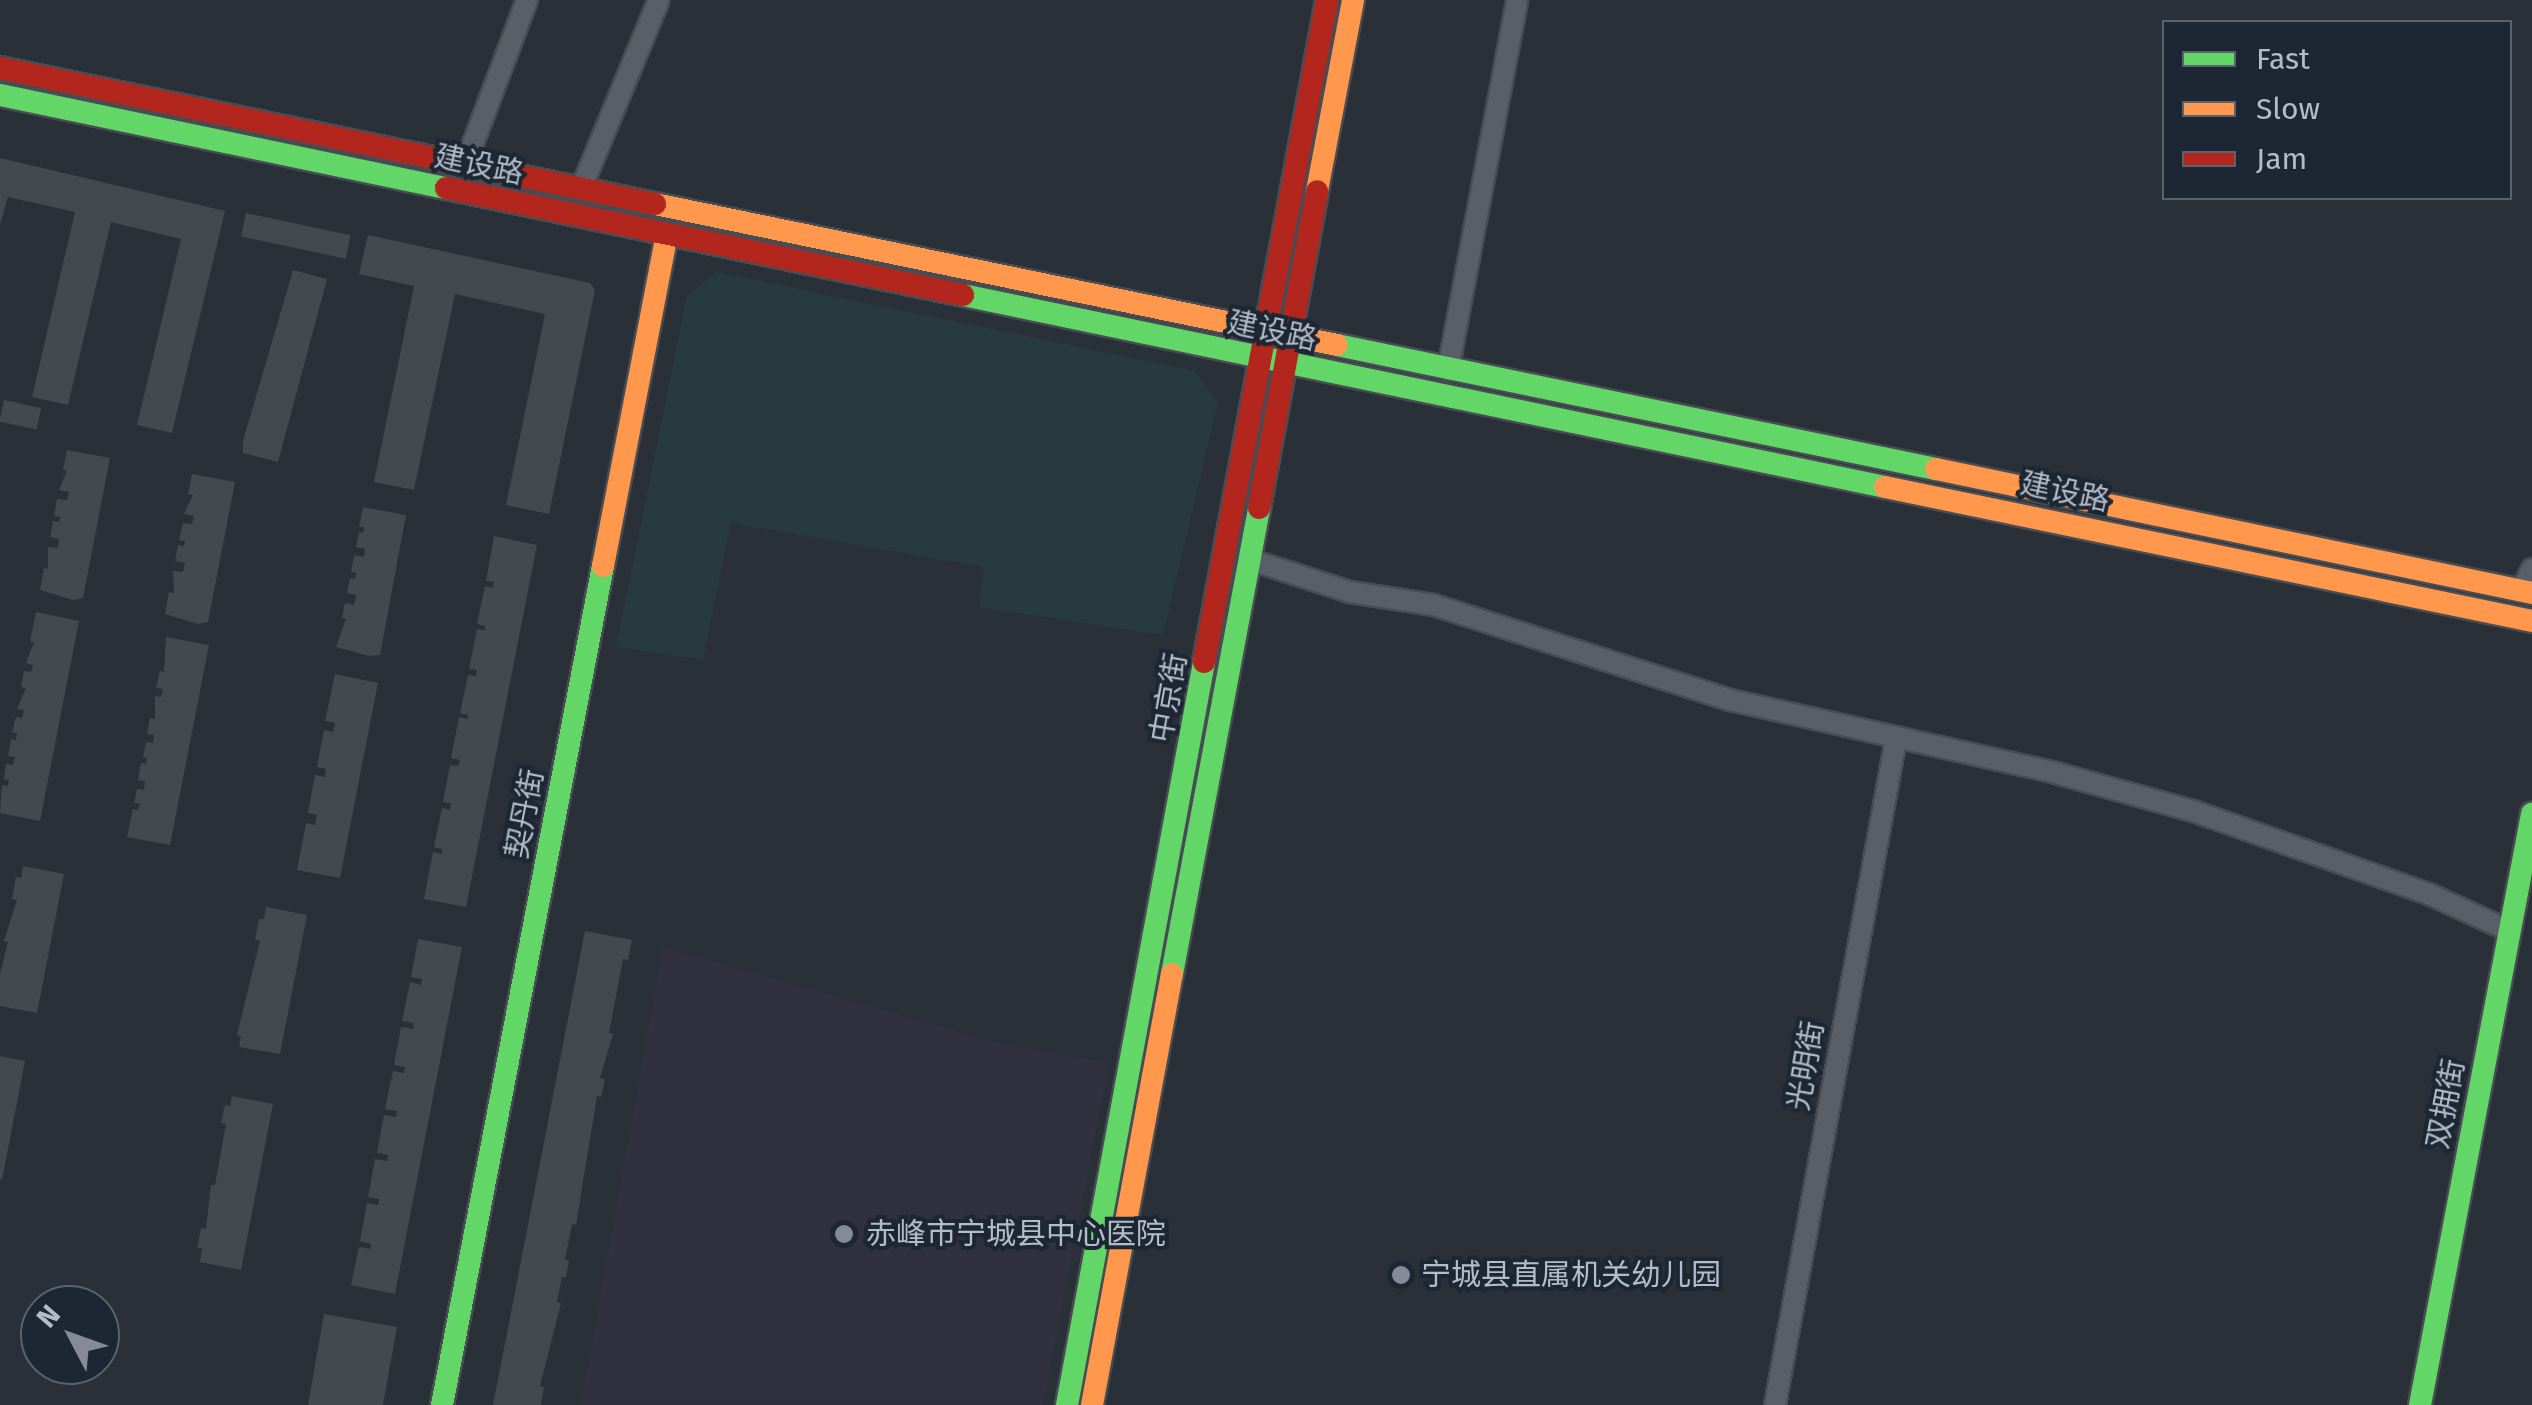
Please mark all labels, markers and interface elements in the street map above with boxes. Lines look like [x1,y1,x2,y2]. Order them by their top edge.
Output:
legend [2162,20,2512,200]
text: Fast [2256,41,2310,77]
text: Slow [2256,91,2320,127]
street label: 建设路 [431,138,527,192]
text: Jam [2256,141,2307,177]
street label: 建设路 [1224,304,1320,358]
street label: 建设路 [2017,465,2113,519]
street label: 中京街 [1143,651,1195,745]
street label: 契丹街 [499,766,551,862]
street label: 光明街 [1780,1019,1832,1113]
street label: 双拥街 [2420,1056,2472,1152]
place label: 赤峰市宁城县中心医院 [866,1216,1166,1252]
marker: 赤峰市宁城县中心医院 [831,1221,857,1247]
place label: 宁城县直属机关幼儿园 [1421,1257,1721,1293]
marker: 宁城县直属机关幼儿园 [1390,1264,1412,1286]
north arrow [20,1285,120,1385]
text: N [30,1298,67,1334]

